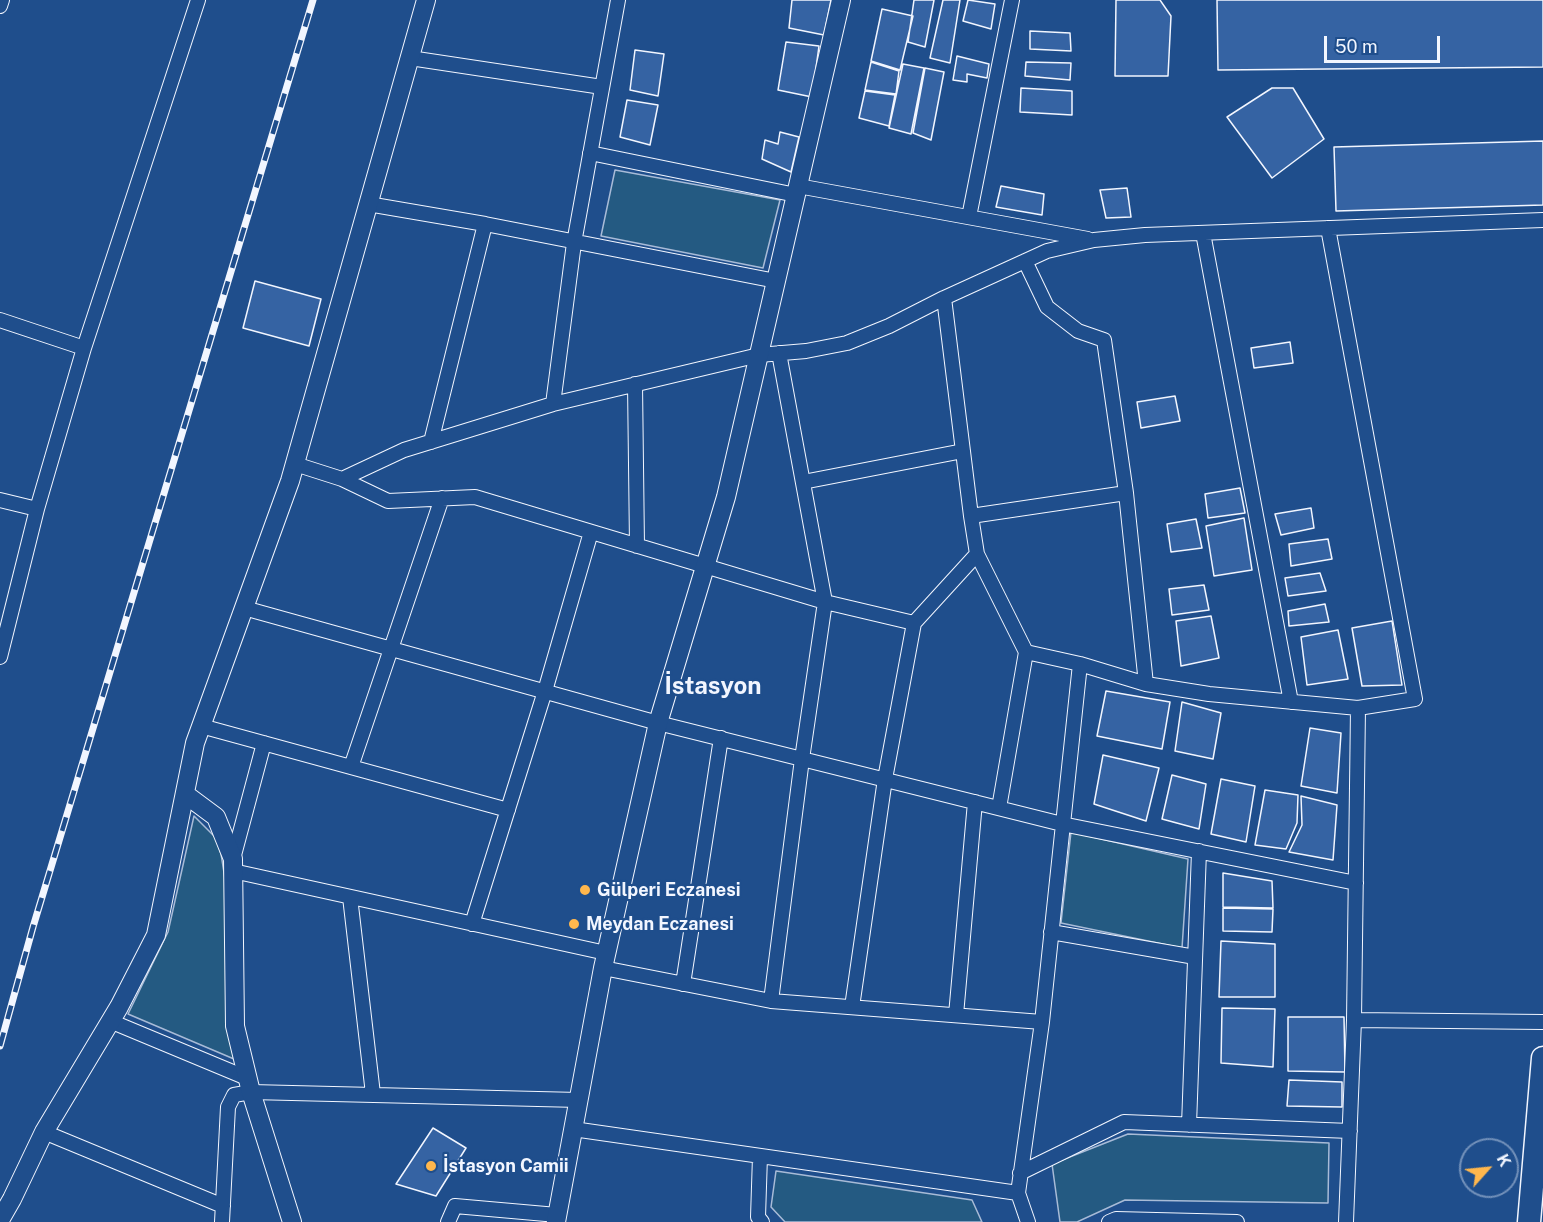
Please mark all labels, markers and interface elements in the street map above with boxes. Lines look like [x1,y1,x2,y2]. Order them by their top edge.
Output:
scale bar [1327,24,1442,62]
text: 50 m [1335,36,1378,57]
district label: İstasyon [664,673,762,701]
place label: Gülperi Eczanesi [597,879,740,901]
marker: Gülperi Eczanesi [578,883,592,897]
place label: Meydan Eczanesi [586,913,734,935]
marker: Meydan Eczanesi [567,917,581,931]
north arrow [1459,1138,1519,1198]
text: K [1493,1151,1515,1170]
place label: İstasyon Camii [443,1155,569,1177]
marker: İstasyon Camii [424,1159,438,1173]

